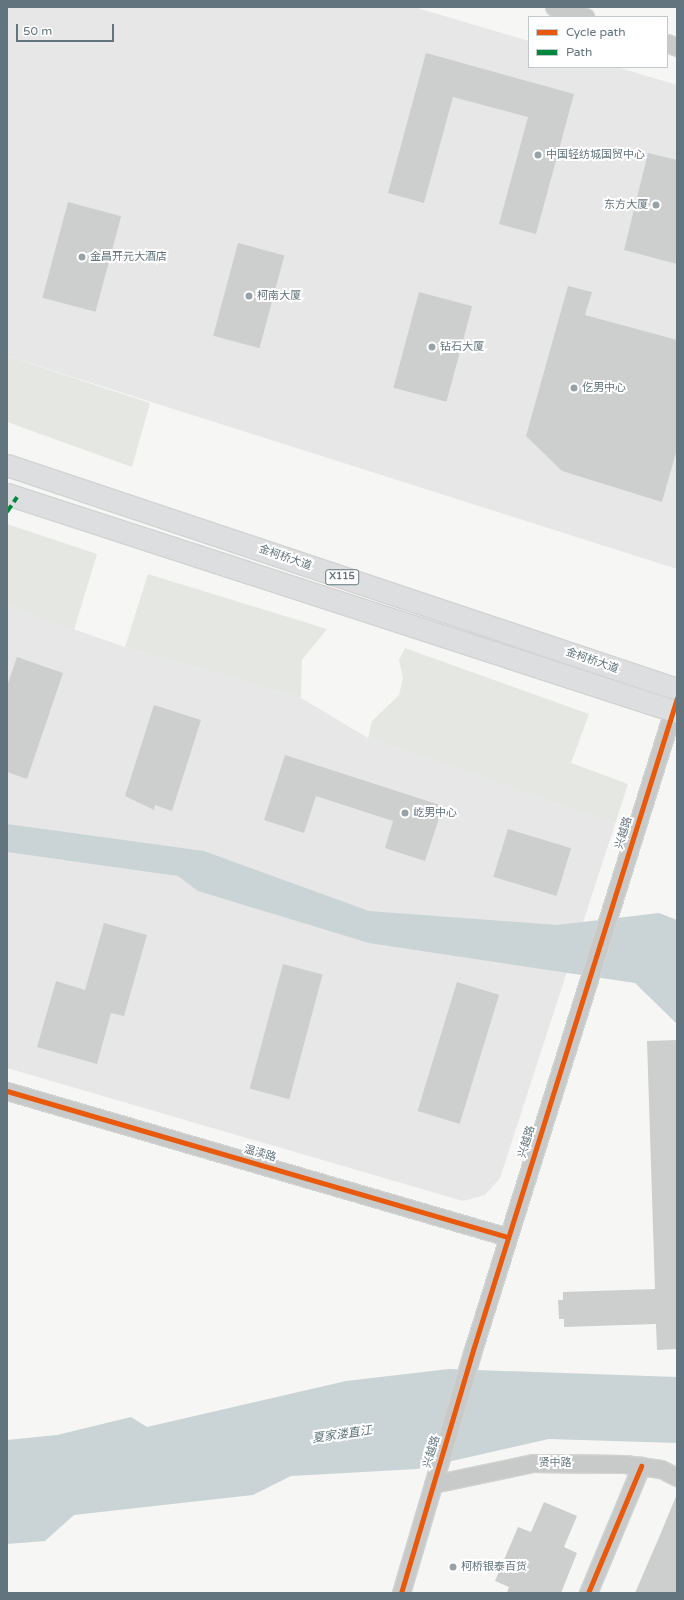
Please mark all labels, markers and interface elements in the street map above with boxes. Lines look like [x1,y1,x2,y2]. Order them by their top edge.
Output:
scale bar [18,16,116,42]
legend [528,16,668,68]
text: 50 m [23,24,52,38]
text: Cycle path [566,25,625,39]
text: Path [566,45,592,59]
place label: 中国轻纺城国贸中心 [546,148,645,162]
marker: 中国轻纺城国贸中心 [533,150,543,160]
place label: 东方大厦 [604,198,648,212]
marker: 东方大厦 [651,200,661,210]
place label: 金昌开元大酒店 [90,250,167,264]
marker: 金昌开元大酒店 [77,252,87,262]
place label: 柯南大厦 [257,289,301,303]
marker: 柯南大厦 [244,291,254,301]
place label: 钻石大厦 [440,340,484,354]
marker: 钻石大厦 [427,342,437,352]
place label: 仡男中心 [582,381,626,395]
marker: 仡男中心 [569,383,579,393]
street label: 金柯桥大道 [257,543,313,573]
road number: X115 [325,569,359,585]
street label: 金柯桥大道 [564,646,620,676]
place label: 屹男中心 [413,806,457,820]
marker: 屹男中心 [400,808,410,818]
street label: 兴越路 [613,815,635,851]
street label: 兴越路 [516,1124,538,1160]
street label: 温渎路 [242,1143,278,1165]
water label: 夏家溇直江 [311,1424,373,1446]
street label: 兴越路 [421,1434,443,1470]
street label: 贤中路 [539,1456,571,1470]
place label: 柯桥银泰百货 [461,1560,527,1574]
marker: 柯桥银泰百货 [448,1562,458,1572]

